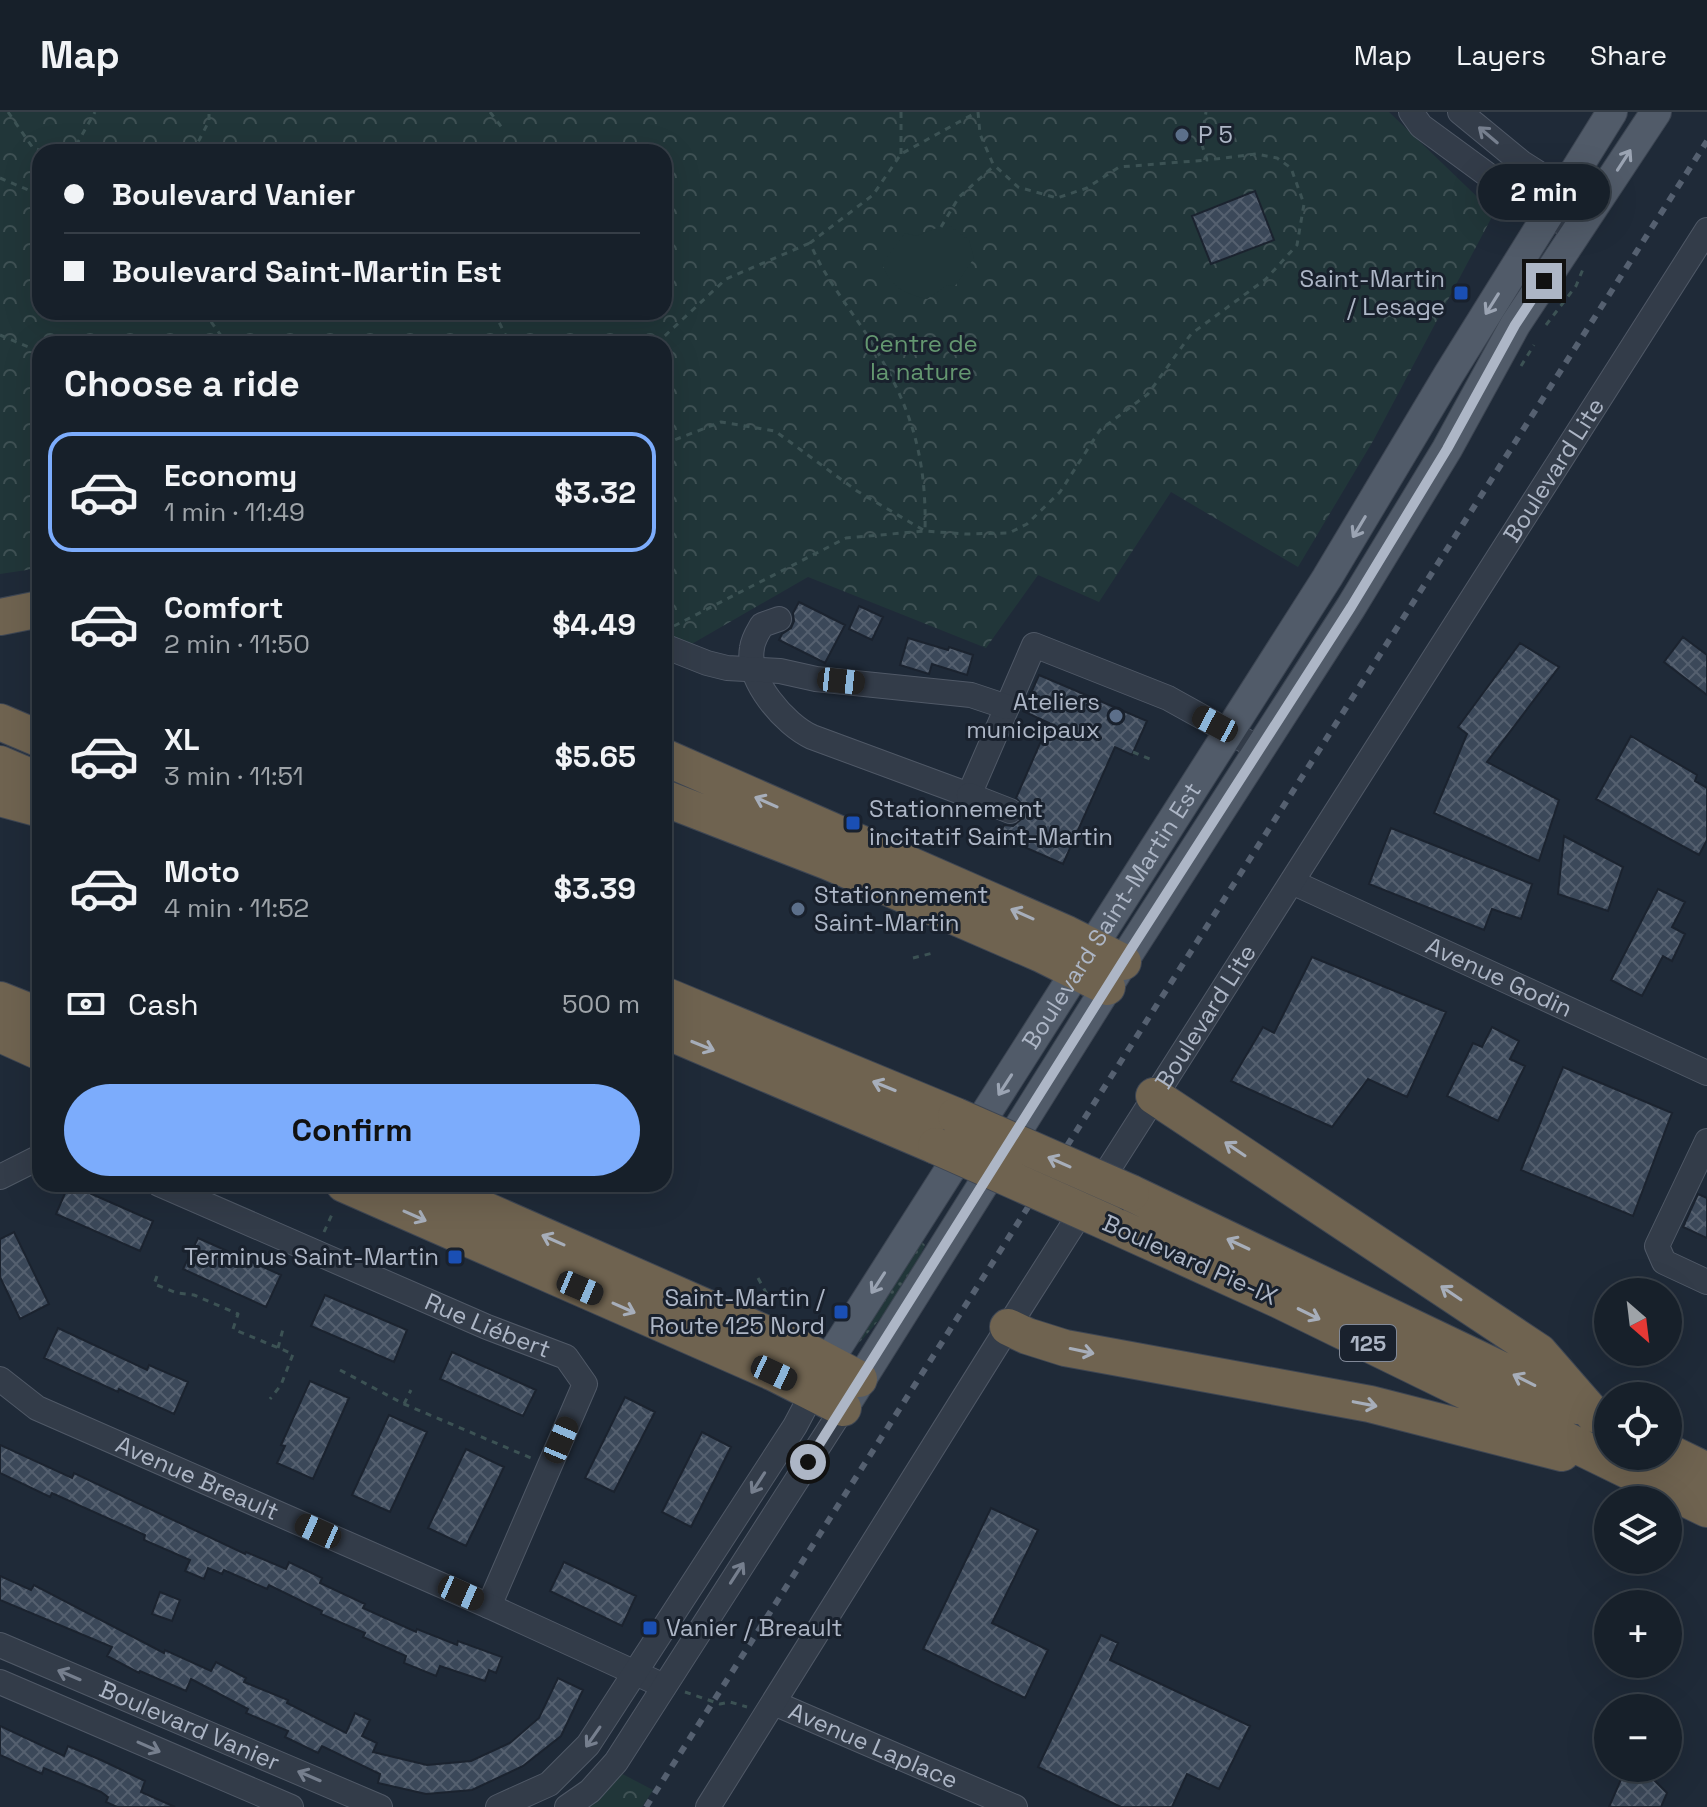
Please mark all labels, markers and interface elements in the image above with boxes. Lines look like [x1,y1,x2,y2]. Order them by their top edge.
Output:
text: Map [40,31,120,79]
text: Map [1354,37,1412,73]
text: Layers [1456,37,1546,73]
text: Share [1590,37,1667,73]
place label: P 5 [1198,119,1233,150]
marker: P 5 [1173,126,1191,144]
one-way arrow [1478,126,1499,144]
one-way arrow [1617,149,1633,172]
callout: 2 min [1478,165,1610,221]
text: Boulevard Vanier [112,175,355,214]
text: 2 min [1510,175,1578,209]
text: Boulevard Saint-Martin Est [112,252,502,291]
place label: Saint-Martin / Lesage [1299,263,1445,322]
route end [1526,263,1562,299]
marker: Saint-Martin / Lesage [1452,284,1470,302]
one-way arrow [1484,292,1500,315]
park label: Centre de la nature [864,328,978,387]
text: Choose a ride [64,361,300,407]
street label: Boulevard Lite [1496,392,1611,548]
icon: car [68,456,140,528]
text: Economy [164,456,297,495]
text: $3.32 [555,473,636,512]
text: 1 min · 11:49 [164,495,305,529]
one-way arrow [1350,515,1366,538]
icon: car [68,588,140,660]
text: Comfort [164,588,283,627]
text: $4.49 [552,605,636,644]
text: 2 min · 11:50 [164,627,310,661]
car [816,667,866,695]
place label: Ateliers municipaux [966,686,1100,745]
car [1188,702,1242,746]
marker: Ateliers municipaux [1107,707,1125,725]
icon: car [68,720,140,792]
text: XL [164,720,200,759]
text: $5.65 [555,737,636,776]
text: 3 min · 11:51 [164,759,304,793]
street label: Boulevard Saint-Martin Est [1015,776,1208,1055]
place label: Stationnement incitatif Saint-Martin [869,793,1113,852]
one-way arrow [754,794,778,809]
marker: Stationnement incitatif Saint-Martin [844,814,862,832]
icon: car [68,852,140,924]
text: Moto [164,852,240,891]
text: $3.39 [554,869,636,908]
place label: Stationnement Saint-Martin [814,879,988,938]
text: 4 min · 11:52 [164,891,309,925]
marker: Stationnement Saint-Martin [789,900,807,918]
one-way arrow [1010,906,1035,921]
street label: Avenue Godin [1421,930,1577,1024]
street label: Boulevard Lite [1148,938,1263,1094]
icon: cash [64,982,108,1026]
text: Cash [128,985,199,1024]
text: 500 m [562,987,640,1021]
one-way arrow [690,1040,715,1054]
one-way arrow [996,1073,1012,1096]
one-way arrow [872,1078,897,1092]
button: Confirm [64,1084,640,1176]
one-way arrow [1224,1140,1246,1157]
one-way arrow [1047,1153,1072,1168]
street label: Boulevard Pie-IX [1098,1207,1282,1312]
one-way arrow [402,1209,427,1224]
one-way arrow [541,1232,565,1247]
one-way arrow [1227,1236,1251,1251]
place label: Terminus Saint-Martin [184,1241,439,1272]
marker: Terminus Saint-Martin [446,1248,464,1266]
car [553,1268,607,1308]
one-way arrow [869,1271,885,1294]
north arrow [1594,1278,1682,1366]
map controls [1594,1278,1682,1782]
place label: Saint-Martin / Route 125 Nord [649,1282,825,1341]
one-way arrow [1440,1285,1463,1301]
street label: Rue Liébert [420,1286,555,1365]
one-way arrow [611,1301,636,1316]
marker: Saint-Martin / Route 125 Nord [832,1303,850,1321]
one-way arrow [1297,1307,1321,1322]
road number: 125 [1340,1325,1396,1361]
one-way arrow [1069,1344,1094,1359]
car [747,1352,801,1394]
one-way arrow [1512,1371,1536,1387]
button: locate [1594,1382,1682,1470]
one-way arrow [1352,1397,1377,1412]
car [541,1413,581,1467]
street label: Avenue Breault [111,1428,284,1527]
route start [790,1444,826,1480]
one-way arrow [749,1471,765,1494]
button: layers [1594,1486,1682,1574]
car [291,1510,345,1552]
one-way arrow [728,1563,745,1585]
car [434,1572,488,1614]
button: + [1594,1590,1682,1678]
place label: Vanier / Breault [666,1612,843,1643]
marker: Vanier / Breault [641,1619,659,1637]
one-way arrow [57,1666,82,1681]
street label: Boulevard Vanier [95,1673,285,1777]
button: − [1594,1694,1682,1782]
street label: Avenue Laplace [784,1695,963,1795]
one-way arrow [585,1726,602,1747]
one-way arrow [136,1740,160,1755]
one-way arrow [297,1768,321,1783]

